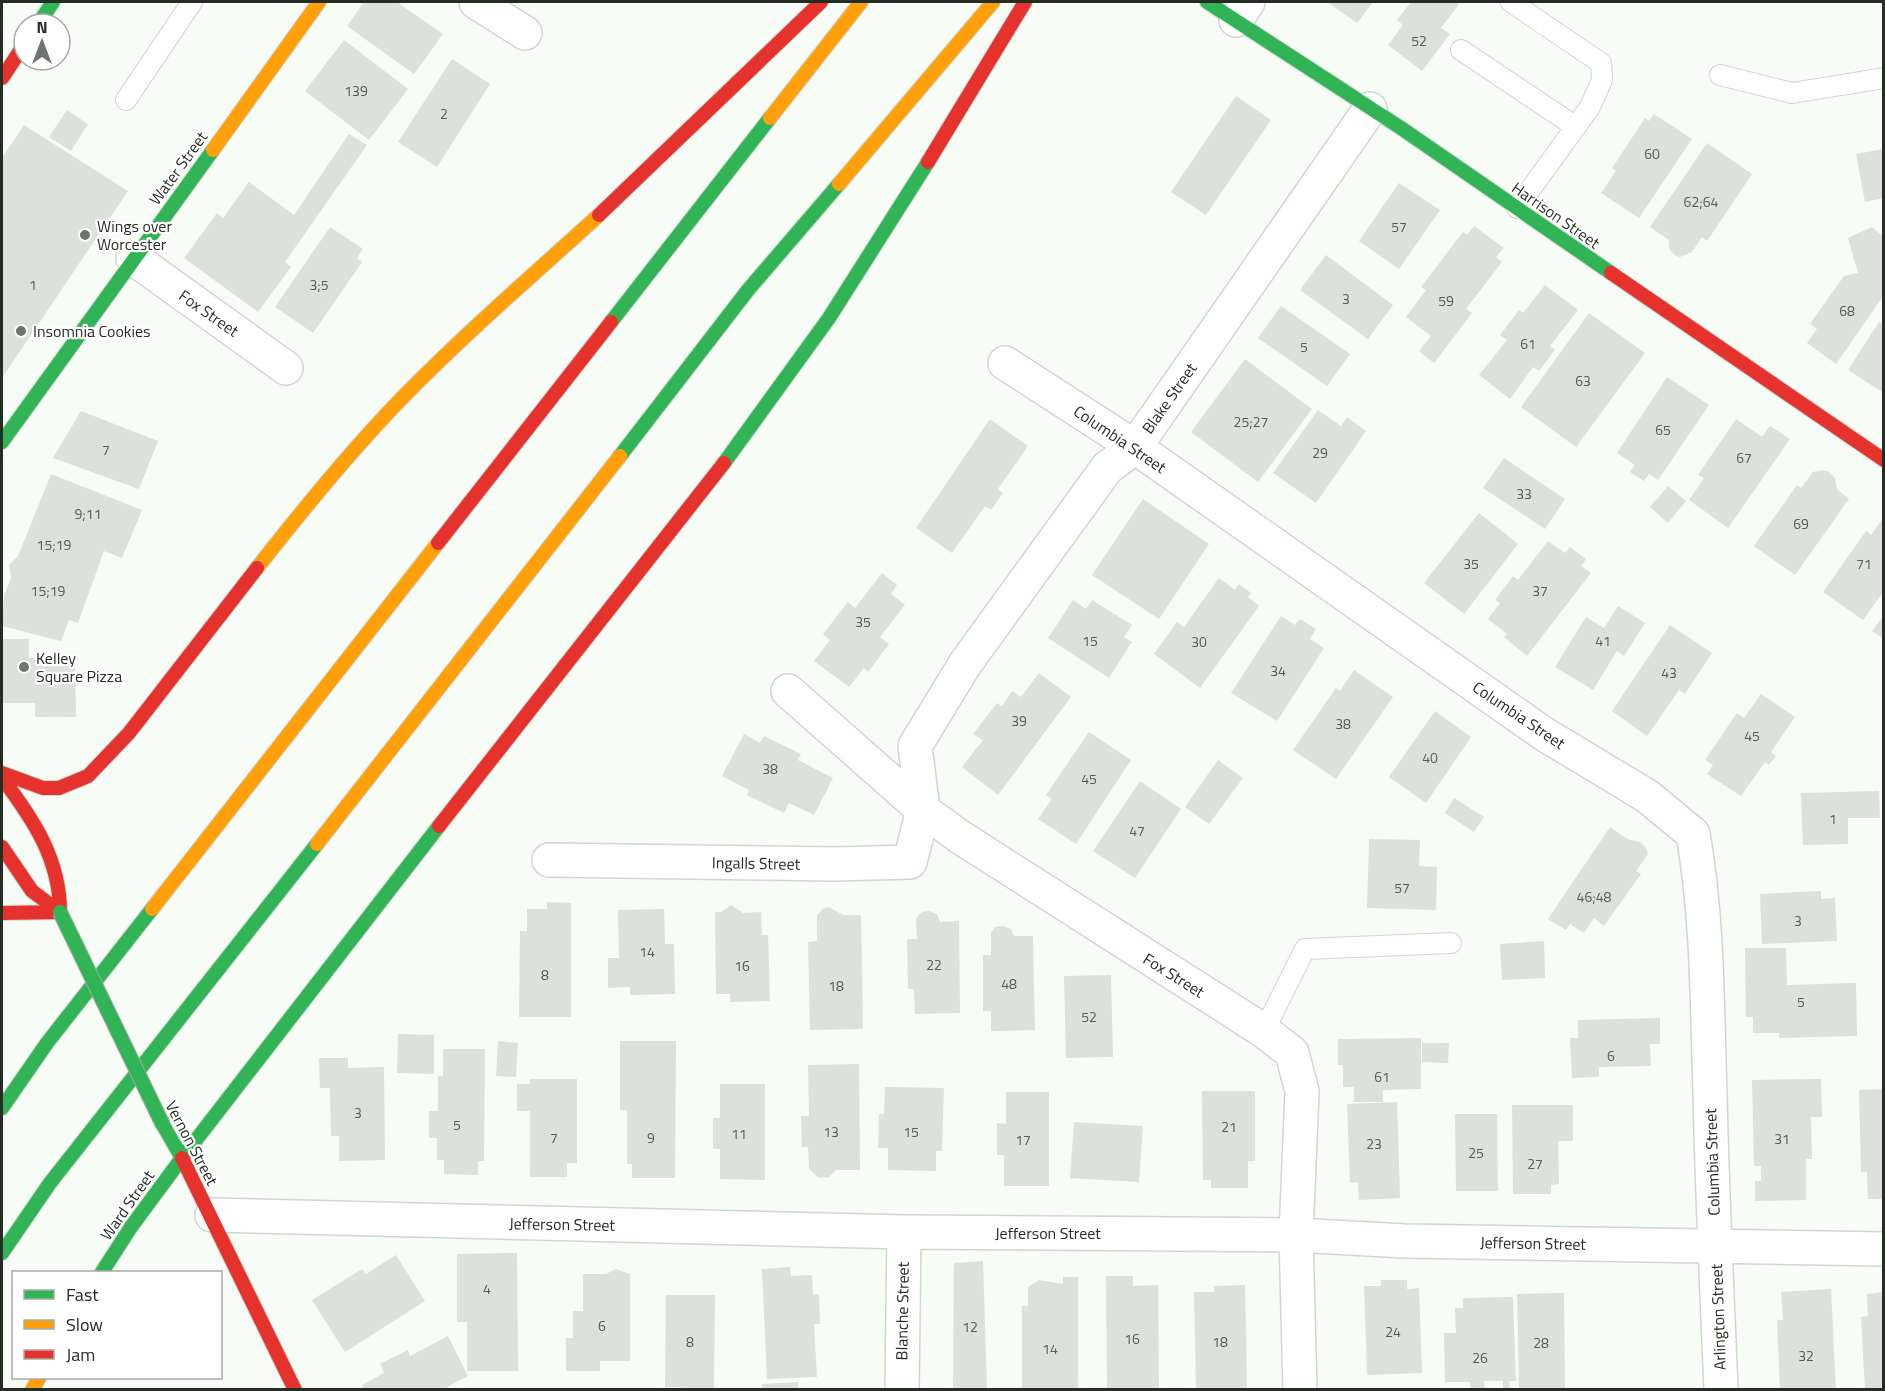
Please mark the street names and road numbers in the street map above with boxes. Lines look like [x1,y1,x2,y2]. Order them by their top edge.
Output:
street label: Water Street [143,126,213,210]
street label: Harrison Street [1507,176,1605,254]
street label: Fox Street [174,284,244,343]
street label: Blake Street [1136,357,1203,438]
street label: Columbia Street [1069,399,1171,479]
street label: Columbia Street [1468,675,1570,755]
street label: Ingalls Street [712,850,801,876]
street label: Fox Street [1139,947,1210,1003]
street label: Vernon Street [160,1096,225,1190]
street label: Columbia Street [1698,1108,1726,1216]
street label: Ward Street [94,1165,160,1245]
street label: Jefferson Street [509,1211,616,1237]
street label: Jefferson Street [995,1221,1101,1245]
street label: Jefferson Street [1480,1230,1587,1256]
street label: Blanche Street [889,1261,915,1360]
street label: Arlington Street [1704,1263,1732,1371]

